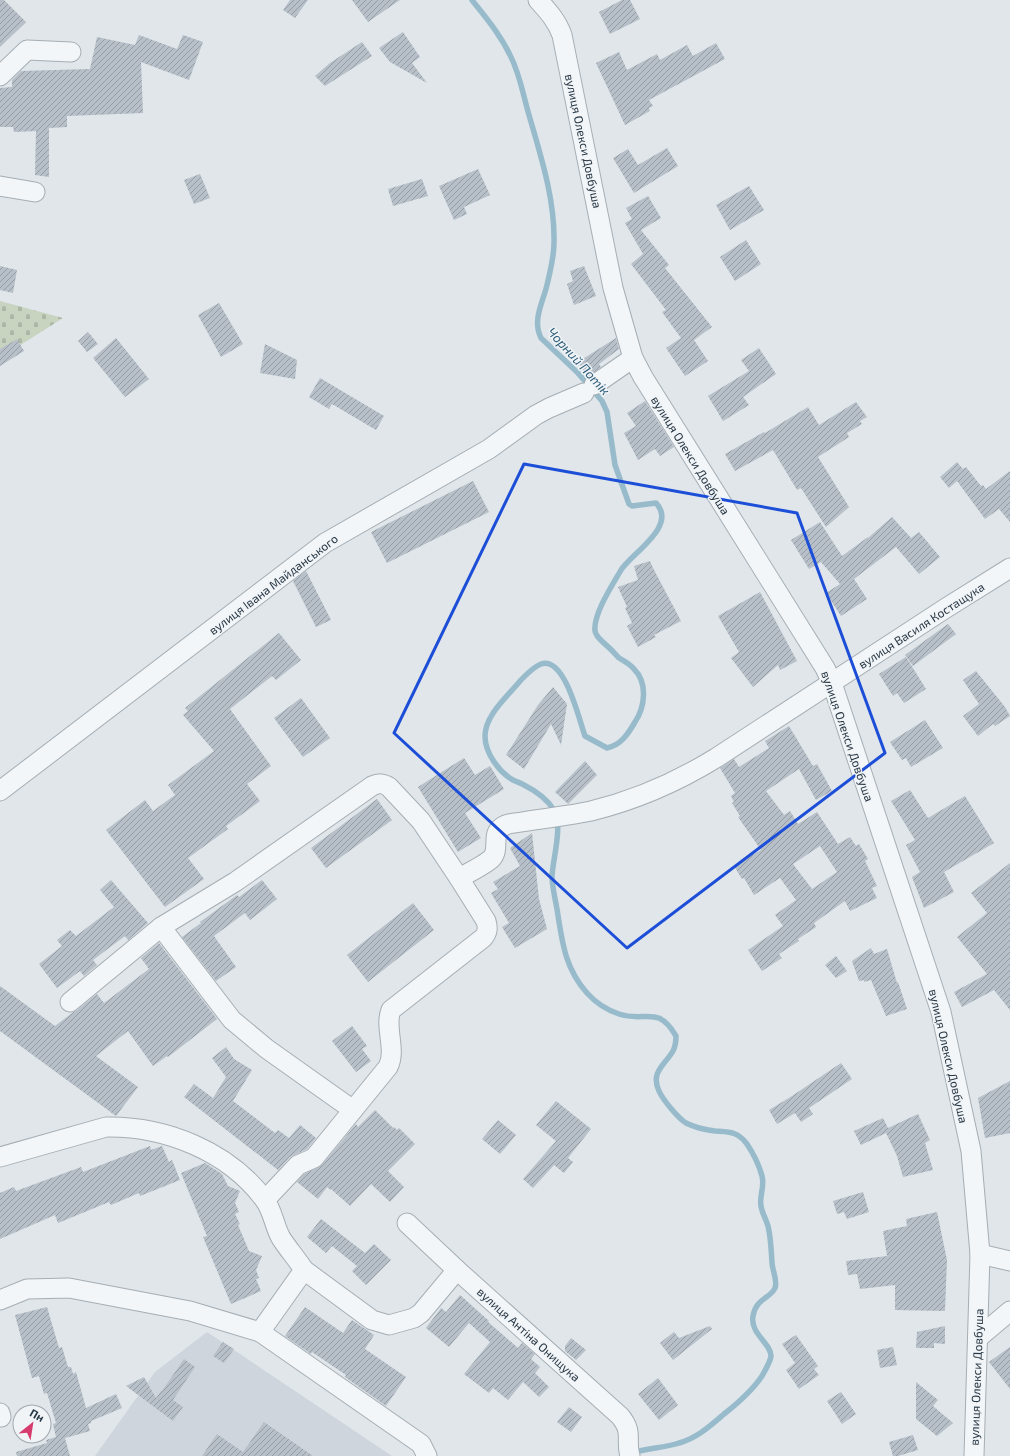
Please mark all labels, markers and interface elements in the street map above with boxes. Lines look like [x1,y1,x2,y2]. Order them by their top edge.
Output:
street label: вулиця Олекси Довбуша [562,72,605,210]
water label: Чорний Потік [544,324,614,398]
street label: вулиця Олекси Довбуша [648,393,733,517]
street label: вулиця Івана Майданського [206,531,341,638]
street label: вулиця Василя Костащука [855,579,987,672]
street label: вулиця Олекси Довбуша [818,669,877,803]
street label: вулиця Олекси Довбуша [926,988,971,1125]
street label: вулиця Антіна Онищука [474,1284,583,1385]
street label: вулиця Олекси Довбуша [967,1308,986,1446]
north arrow [12,1404,52,1444]
text: Пн [28,1406,47,1424]

